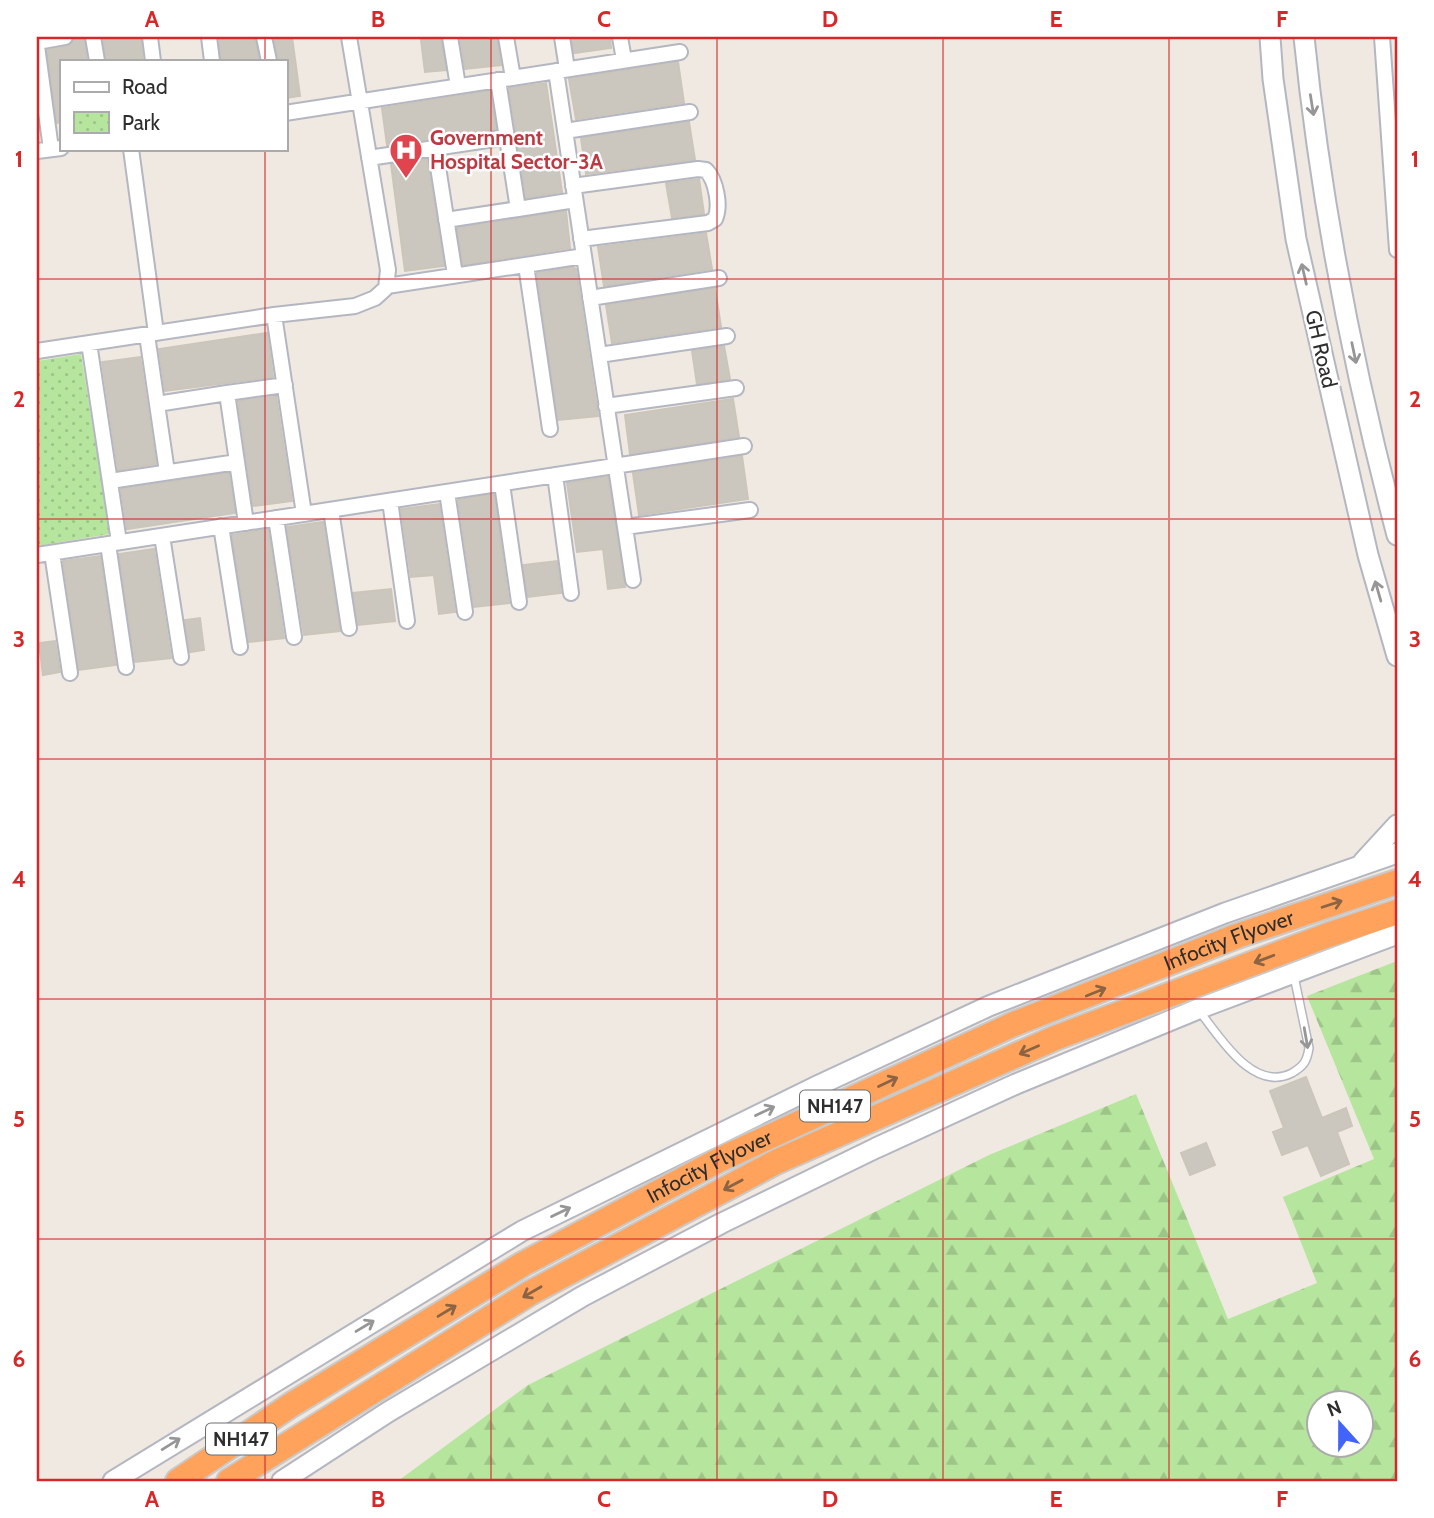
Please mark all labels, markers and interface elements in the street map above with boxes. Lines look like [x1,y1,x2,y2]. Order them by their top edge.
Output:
text: A [145,5,160,33]
text: B [371,5,385,33]
text: C [597,5,611,33]
text: D [822,5,838,33]
text: E [1049,5,1063,33]
text: F [1276,5,1288,33]
legend [60,60,287,150]
text: Road [122,74,168,99]
one-way arrow [1306,93,1319,115]
text: Park [122,110,160,135]
place label: Government Hospital Sector-3A [430,125,604,174]
hospital icon: Government Hospital Sector-3A [387,131,425,180]
text: 1 [15,145,23,173]
text: 1 [1411,145,1419,173]
one-way arrow [1296,263,1310,286]
street label: GH Road [1300,307,1343,390]
one-way arrow [1348,341,1362,364]
text: 2 [13,385,25,413]
text: 2 [1409,385,1421,413]
one-way arrow [1371,580,1384,602]
text: 3 [13,625,25,653]
text: 3 [1409,625,1421,653]
text: 4 [12,865,26,893]
text: 4 [1408,865,1422,893]
one-way arrow [1321,896,1343,909]
street label: Infocity Flyover [1160,905,1297,976]
one-way arrow [1253,954,1275,966]
one-way arrow [1085,984,1107,997]
one-way arrow [1300,1027,1313,1049]
one-way arrow [1018,1044,1040,1057]
one-way arrow [876,1075,898,1088]
road number: NH147 [800,1090,870,1122]
one-way arrow [754,1104,775,1117]
text: 5 [13,1105,25,1133]
text: 5 [1409,1105,1421,1133]
street label: Infocity Flyover [642,1124,776,1208]
one-way arrow [723,1178,743,1192]
one-way arrow [550,1204,571,1218]
one-way arrow [522,1286,543,1299]
one-way arrow [436,1303,456,1317]
one-way arrow [355,1319,374,1334]
text: 6 [13,1345,25,1373]
text: 6 [1409,1345,1421,1373]
north arrow [1304,1388,1374,1458]
text: N [1324,1395,1344,1422]
road number: NH147 [206,1424,276,1455]
one-way arrow [160,1437,180,1451]
text: A [145,1485,160,1513]
text: B [371,1485,385,1513]
text: C [597,1485,611,1513]
text: D [822,1485,838,1513]
text: E [1049,1485,1063,1513]
text: F [1276,1485,1288,1513]

